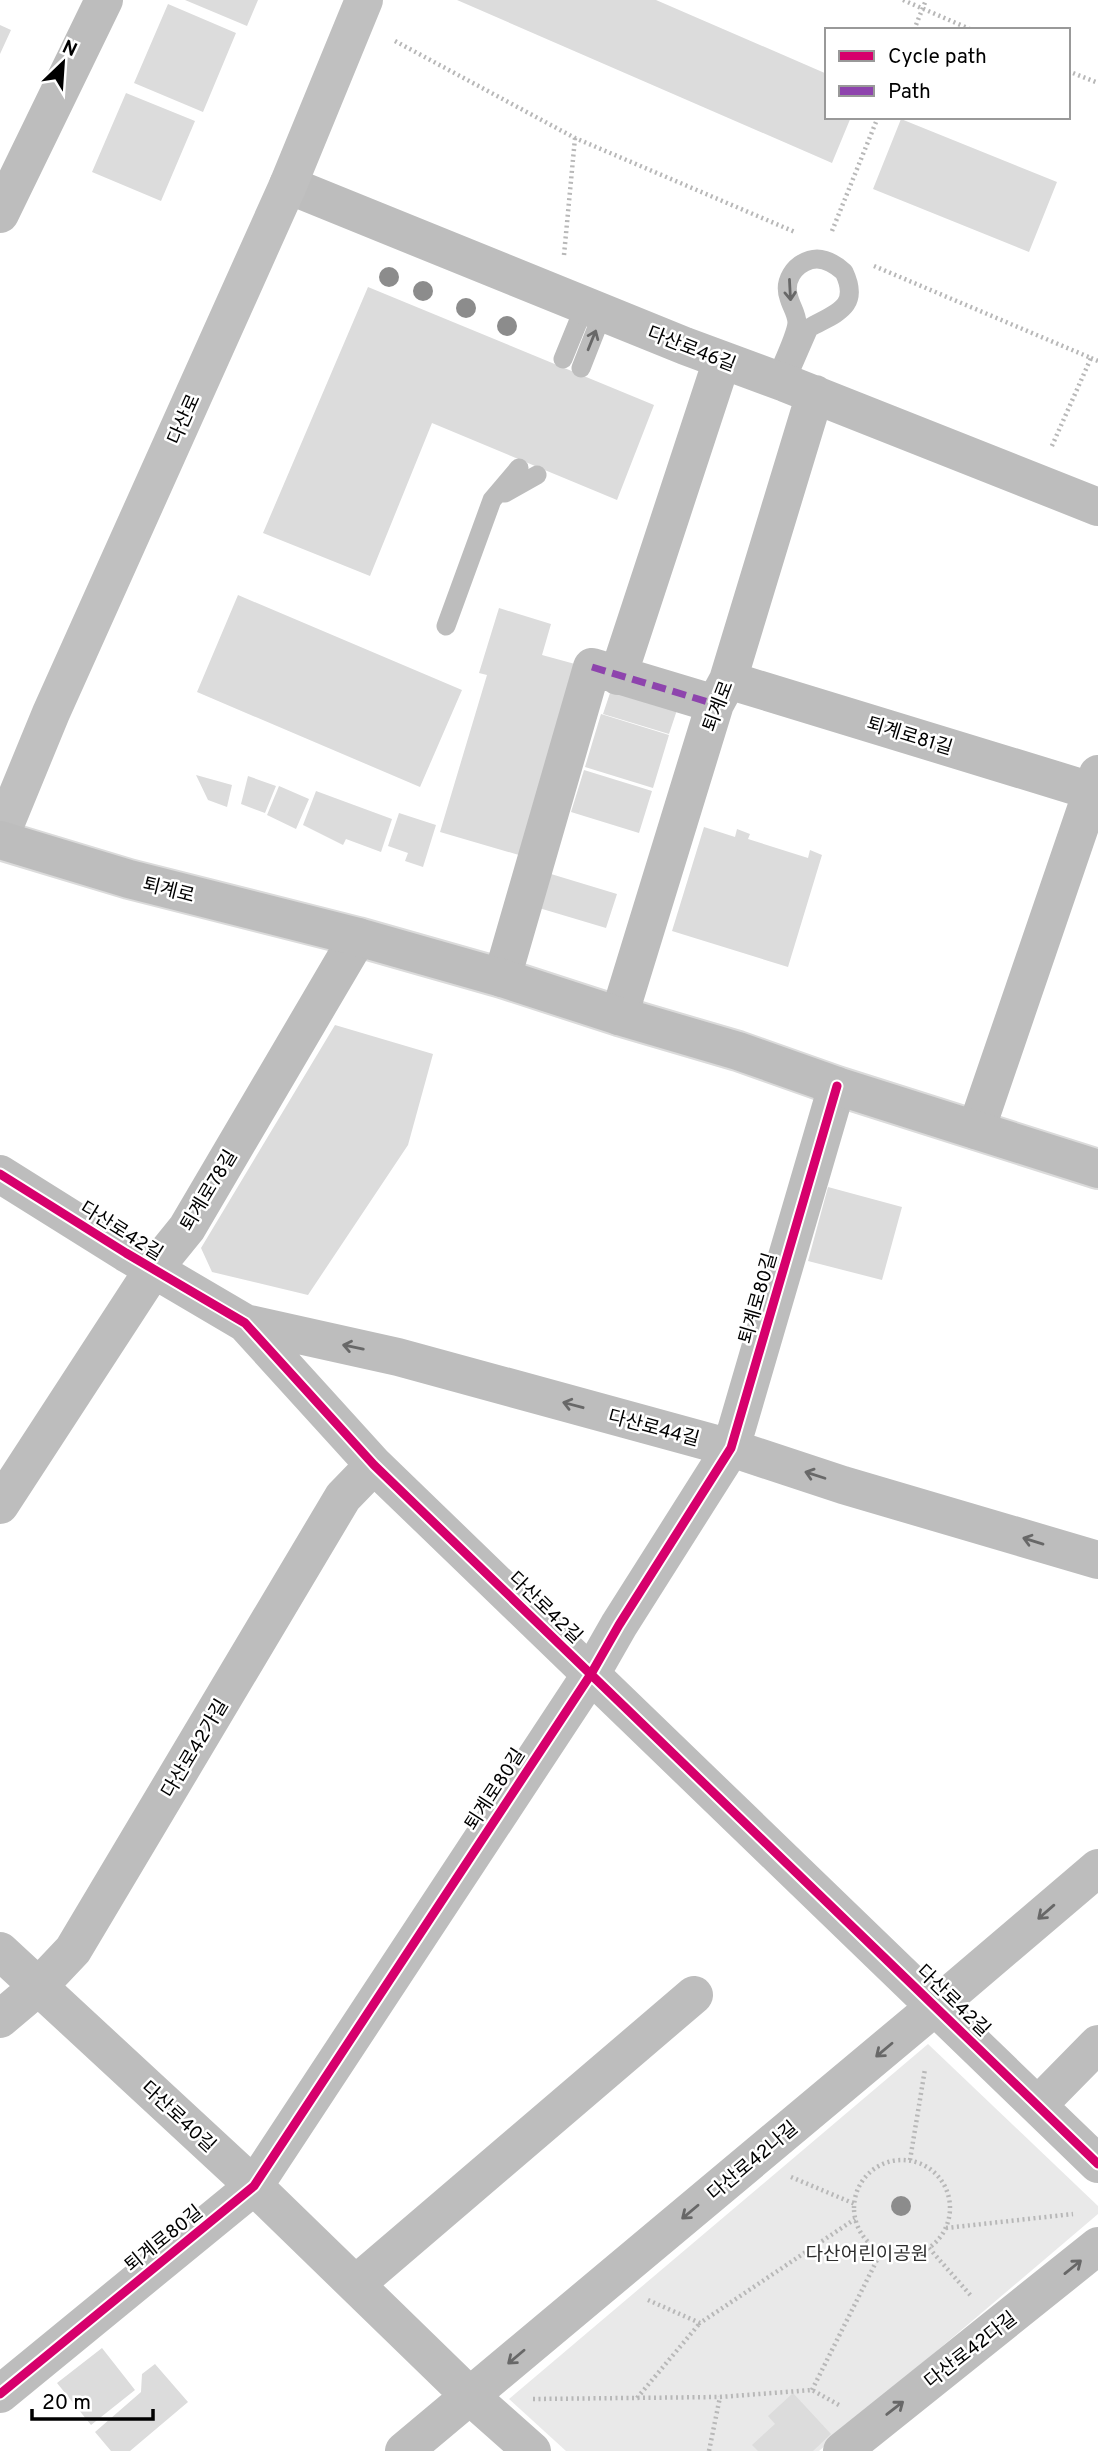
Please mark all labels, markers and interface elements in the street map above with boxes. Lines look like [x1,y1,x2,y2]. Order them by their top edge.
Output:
north arrow [28,28,98,98]
legend [825,28,1070,119]
text: N [58,36,81,63]
text: Cycle path [888,44,987,71]
text: Path [888,79,931,106]
one-way arrow [783,279,796,302]
street label: 다산로46길 [644,322,739,378]
one-way arrow [587,330,600,351]
street label: 다산로 [163,391,206,449]
street label: 퇴계로 [698,678,739,736]
street label: 퇴계로81길 [864,712,955,761]
street label: 퇴계로 [140,873,197,909]
street label: 퇴계로78길 [176,1146,243,1236]
street label: 다산로42길 [75,1197,167,1267]
street label: 퇴계로80길 [734,1250,783,1347]
one-way arrow [342,1340,365,1353]
one-way arrow [562,1398,585,1411]
street label: 다산로44길 [605,1405,702,1453]
one-way arrow [804,1468,826,1481]
one-way arrow [1022,1533,1044,1546]
street label: 다산로42길 [503,1567,587,1649]
street label: 다산로42가길 [157,1695,235,1803]
street label: 퇴계로80길 [460,1744,531,1836]
one-way arrow [1037,1904,1055,1920]
street label: 다산로42길 [911,1960,995,2042]
one-way arrow [875,2042,893,2058]
street label: 다산로40길 [135,2077,220,2158]
street label: 다산로42나길 [703,2117,803,2206]
street label: 퇴계로80길 [120,2201,208,2278]
one-way arrow [682,2204,700,2219]
park label: 다산어린이공원 [806,2243,928,2267]
one-way arrow [1063,2259,1082,2274]
street label: 다산로42다길 [920,2307,1022,2394]
one-way arrow [507,2350,525,2365]
scale bar [32,2378,152,2422]
text: 20 m [42,2390,91,2417]
one-way arrow [885,2401,903,2416]

